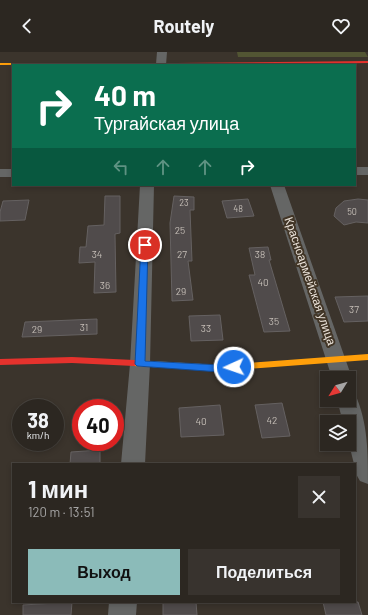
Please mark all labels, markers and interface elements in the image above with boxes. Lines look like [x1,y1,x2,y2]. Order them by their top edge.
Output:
icon: back [16,15,38,37]
text: Routely [154,15,214,37]
icon: heart [330,15,352,37]
text: 40 m [94,78,156,112]
icon: right [28,80,80,132]
text: Тургайская улица [94,112,239,134]
icon: left [110,156,132,178]
icon: ahead [152,156,174,178]
icon: ahead [194,156,216,178]
icon: right [236,156,258,178]
house number: 23 [179,197,189,208]
house number: 48 [233,203,243,214]
house number: 50 [347,206,357,217]
street label: Красноармейская улица [281,215,340,347]
house number: 25 [175,224,185,236]
pin [128,228,162,262]
icon: arrive [134,234,156,256]
house number: 34 [92,248,102,260]
house number: 27 [177,248,187,260]
house number: 38 [255,248,265,260]
house number: 40 [257,276,269,288]
house number: 36 [100,279,110,291]
house number: 29 [176,285,186,297]
house number: 37 [349,303,359,315]
house number: 35 [269,315,279,327]
house number: 31 [80,321,88,333]
house number: 33 [201,322,211,334]
house number: 29 [32,323,42,335]
position arrow [213,346,255,388]
north arrow [320,371,356,407]
map controls [320,371,356,451]
speed limit sign: 40 [72,399,124,451]
text: 38 [27,408,49,432]
house number: 42 [267,414,277,426]
house number: 40 [195,415,207,427]
button: layers [320,415,356,451]
text: km/h [27,429,49,441]
text: 1 мин [28,474,88,503]
button: close [298,476,340,518]
text: 120 m · 13:51 [28,504,95,520]
button: Выход [28,549,180,595]
button: Поделиться [188,549,340,595]

